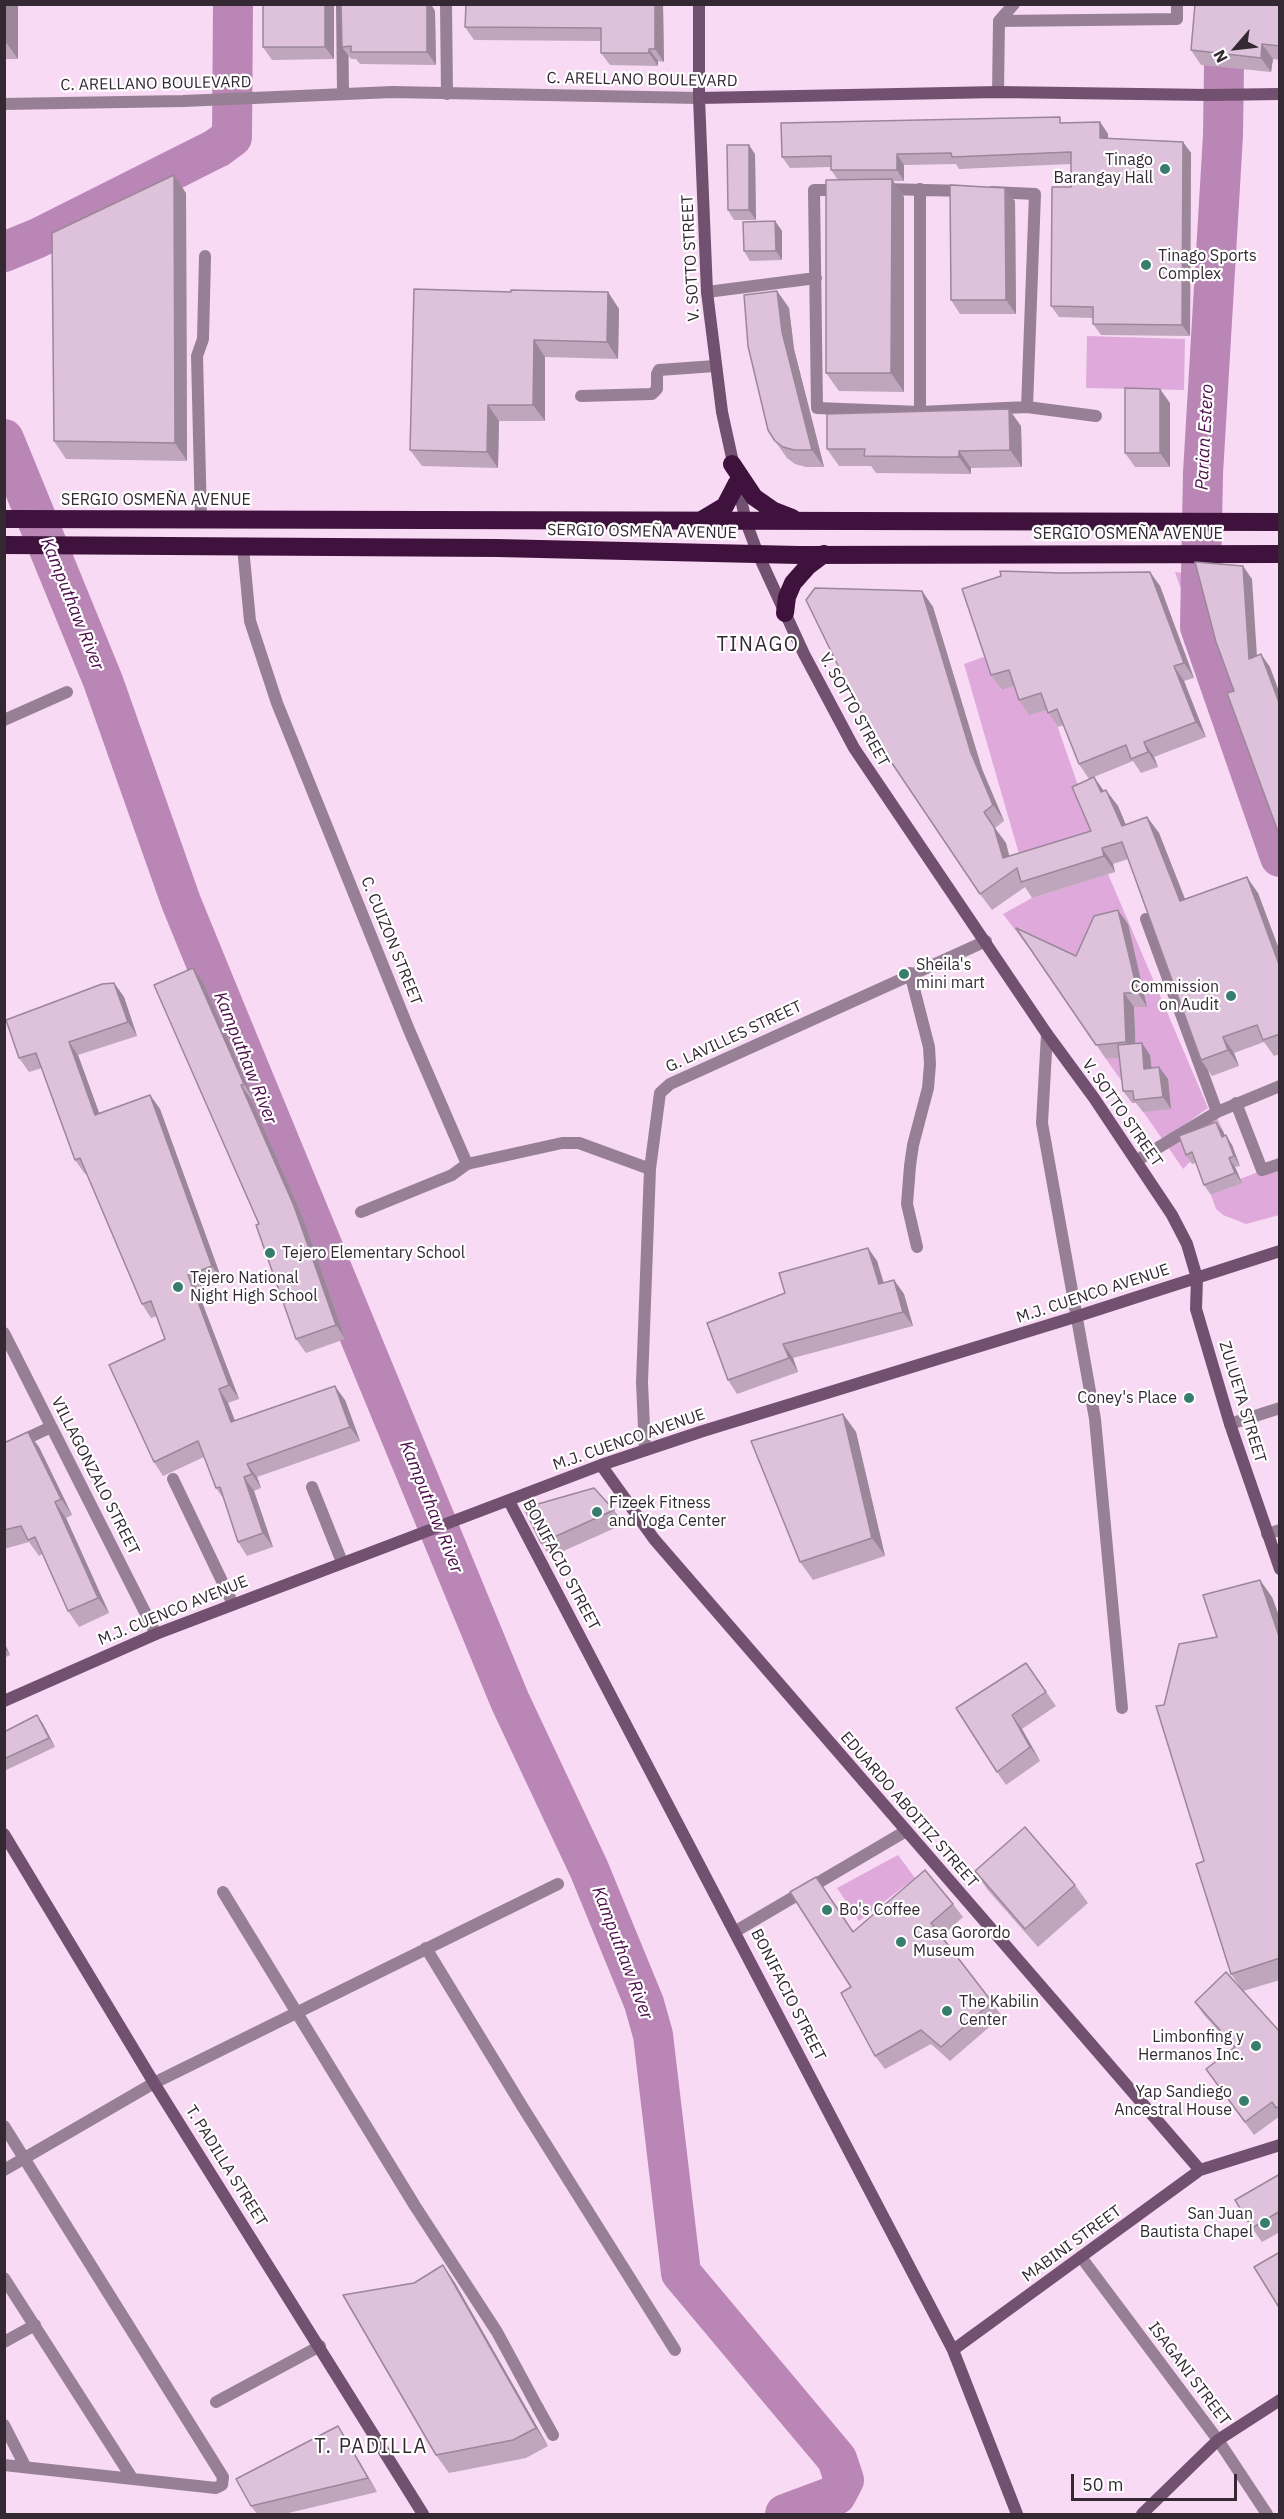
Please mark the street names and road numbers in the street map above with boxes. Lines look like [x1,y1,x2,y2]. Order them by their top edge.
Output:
street label: C. ARELLANO BOULEVARD [546,69,738,91]
street label: C. ARELLANO BOULEVARD [60,73,252,95]
street label: V. SOTTO STREET [678,194,704,322]
street label: SERGIO OSMEÑA AVENUE [61,490,251,510]
street label: SERGIO OSMEÑA AVENUE [547,521,737,543]
street label: SERGIO OSMEÑA AVENUE [1033,524,1223,544]
street label: V. SOTTO STREET [815,650,893,770]
street label: C. CUIZON STREET [356,874,426,1008]
street label: G. LAVILLES STREET [663,997,805,1077]
street label: V. SOTTO STREET [1078,1055,1166,1171]
street label: M.J. CUENCO AVENUE [1014,1260,1172,1328]
street label: ZULUETA STREET [1214,1339,1270,1465]
street label: VILLAGONZALO STREET [47,1394,143,1558]
street label: M.J. CUENCO AVENUE [550,1405,708,1475]
street label: BONIFACIO STREET [518,1496,604,1634]
street label: M.J. CUENCO AVENUE [95,1572,251,1650]
street label: EDUARDO ABOITIZ STREET [836,1728,982,1892]
street label: BONIFACIO STREET [746,1926,830,2064]
street label: T. PADILLA STREET [181,2102,271,2230]
street label: MABINI STREET [1019,2202,1125,2286]
street label: ISAGANI STREET [1144,2318,1234,2430]

